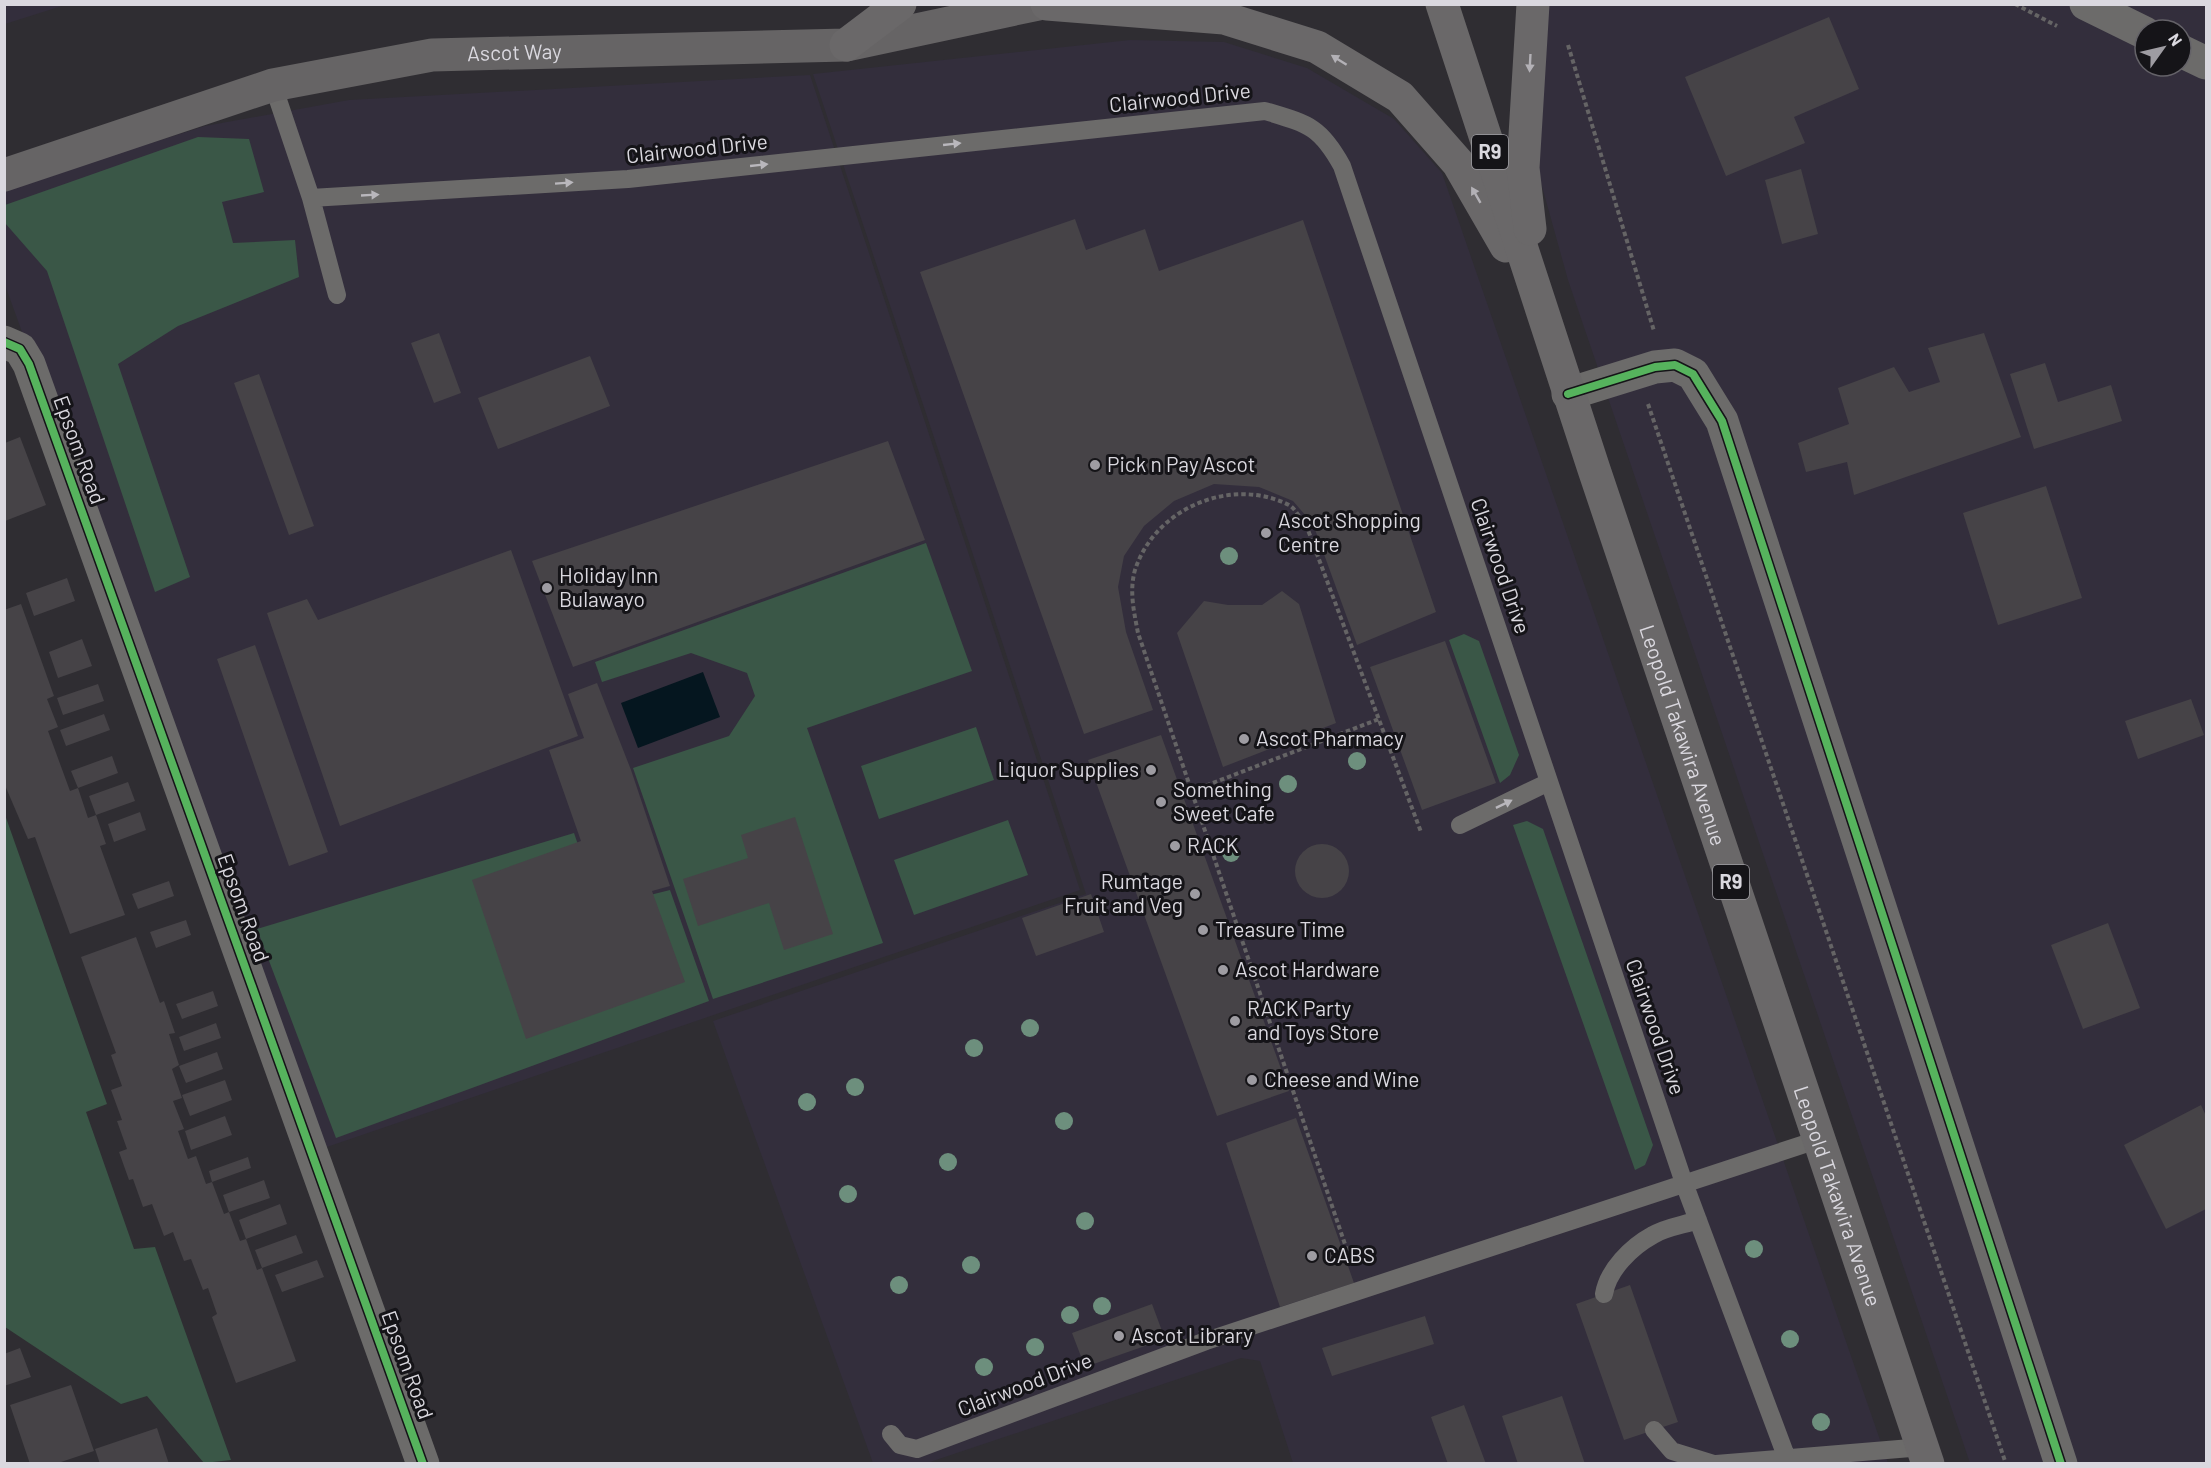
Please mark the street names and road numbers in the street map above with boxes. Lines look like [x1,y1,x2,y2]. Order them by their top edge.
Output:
street label: Ascot Way [467,38,562,65]
street label: Clairwood Drive [1108,77,1252,116]
street label: Clairwood Drive [625,128,769,167]
road number: R9 [1472,135,1508,169]
street label: Epsom Road [49,392,112,507]
street label: Clairwood Drive [1466,494,1536,637]
street label: Leopold Takawira Avenue [1635,621,1732,849]
street label: Epsom Road [213,850,276,965]
road number: R9 [1713,865,1749,899]
street label: Clairwood Drive [1621,955,1691,1098]
street label: Leopold Takawira Avenue [1789,1082,1887,1309]
street label: Epsom Road [377,1307,440,1422]
street label: Clairwood Drive [954,1346,1095,1421]

